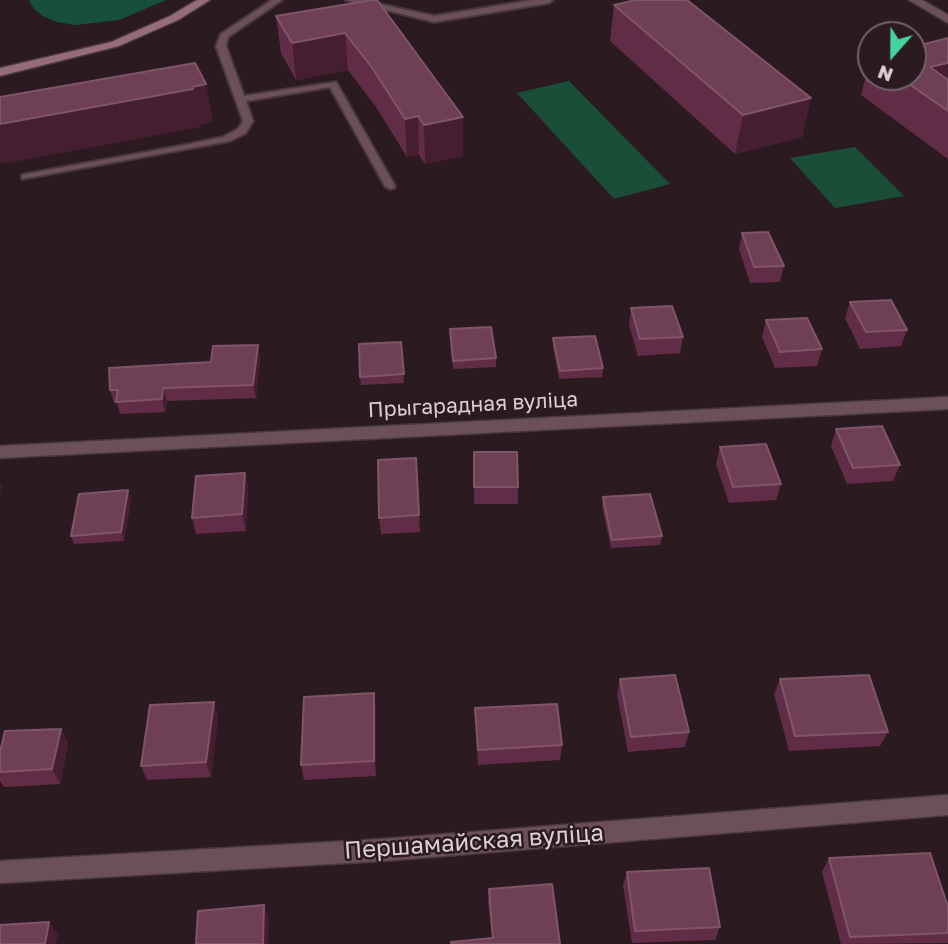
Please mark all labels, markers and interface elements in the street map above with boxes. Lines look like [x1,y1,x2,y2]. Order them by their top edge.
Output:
north arrow [857,21,927,91]
text: N [874,61,896,88]
street label: Прыгарадная вуліца [367,387,579,423]
street label: Першамайская вуліца [343,819,605,865]

